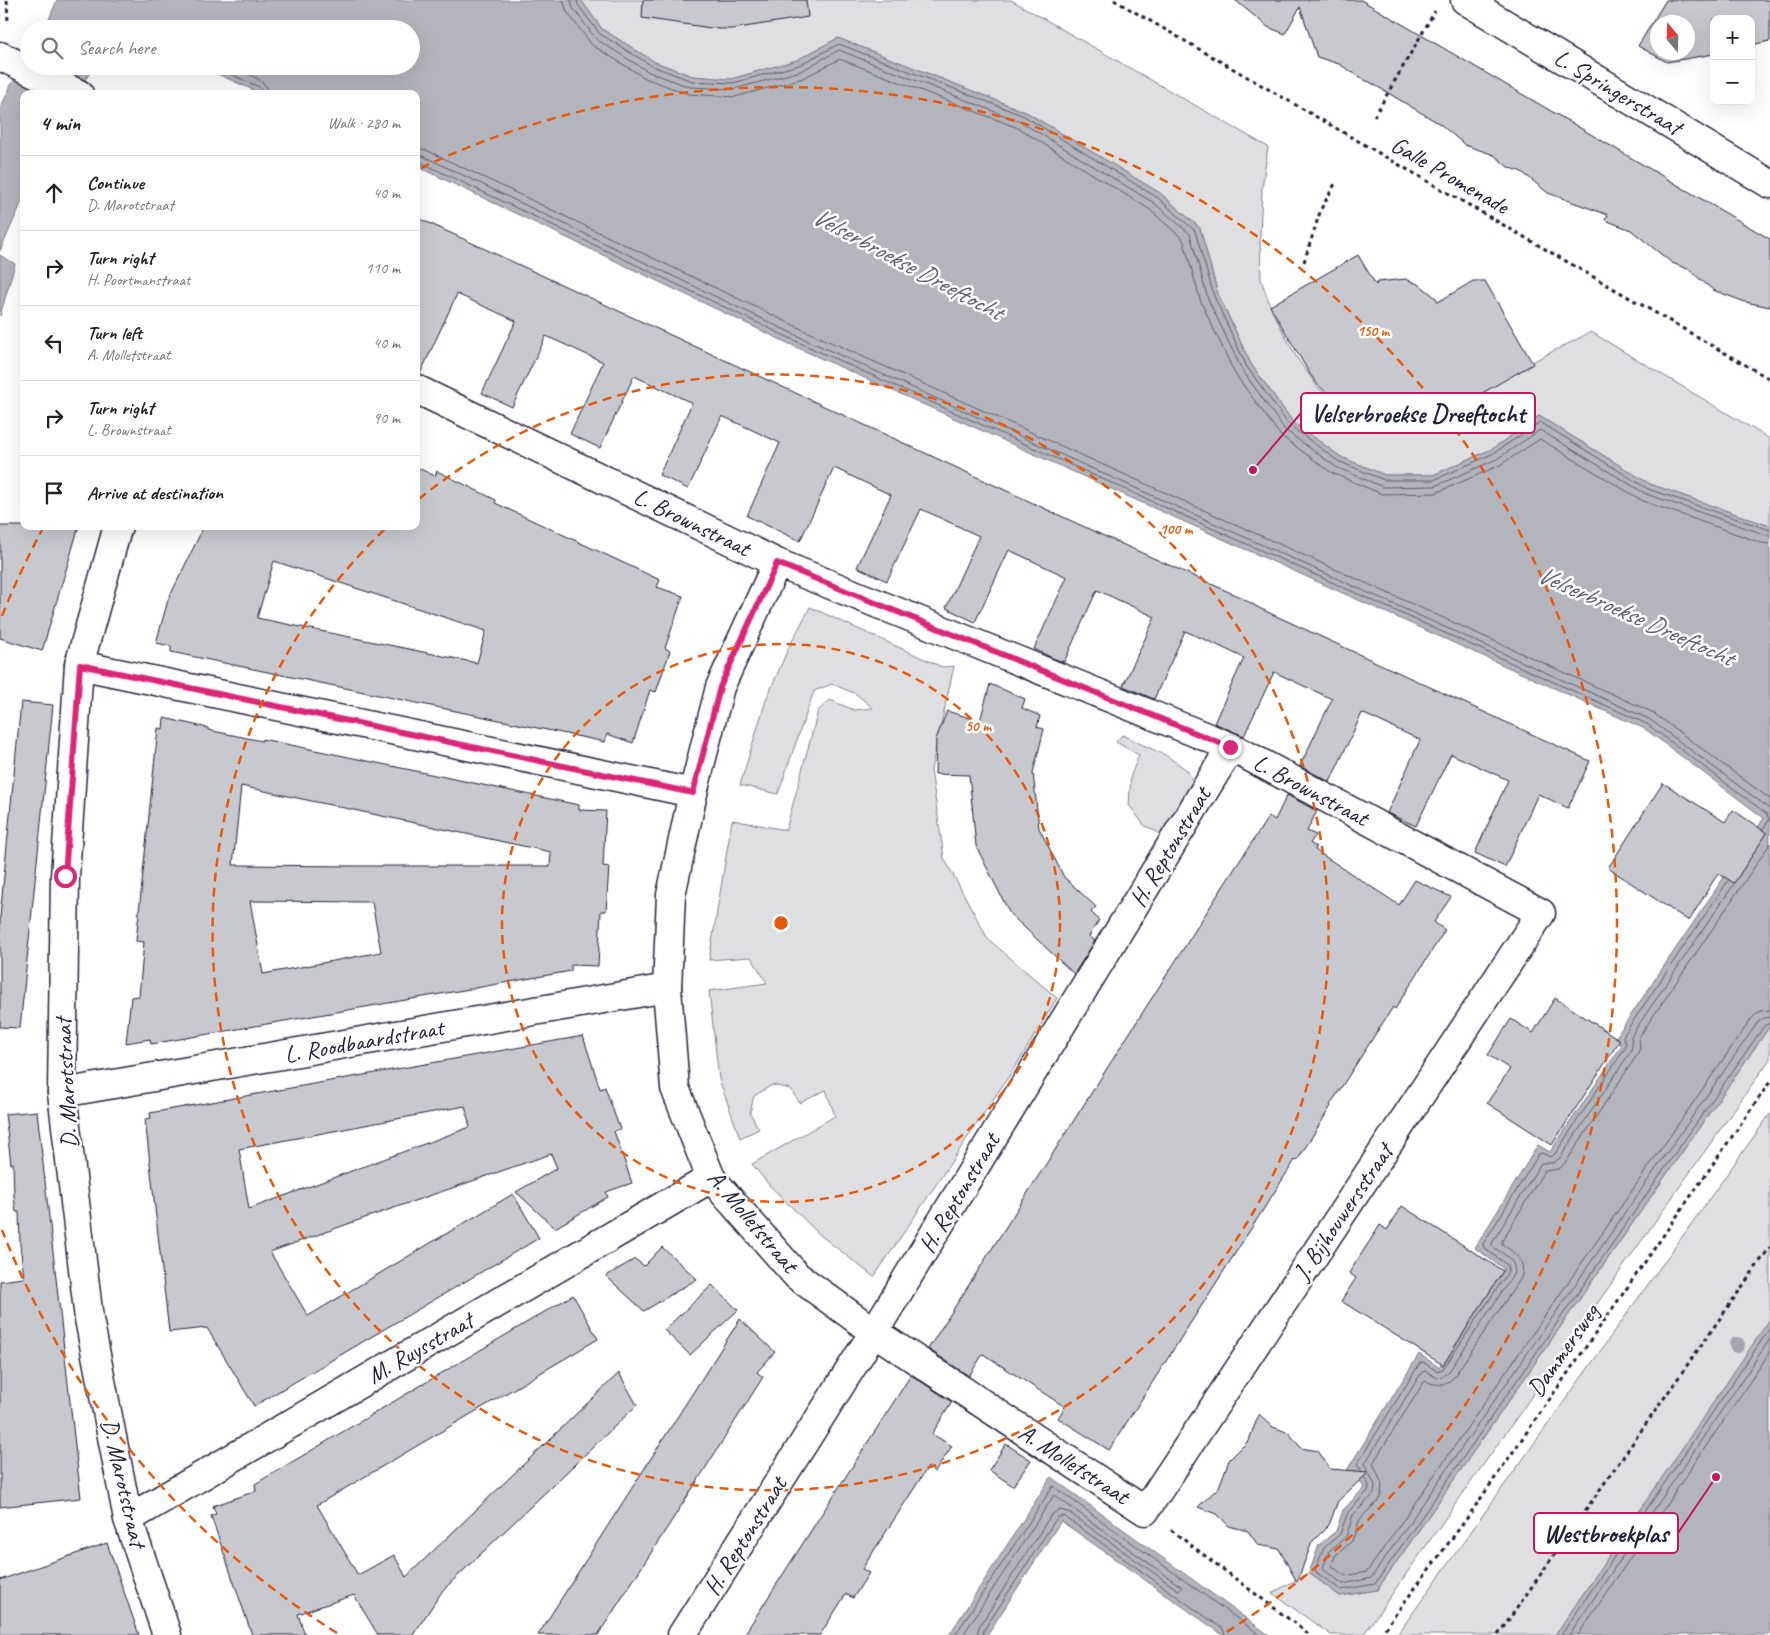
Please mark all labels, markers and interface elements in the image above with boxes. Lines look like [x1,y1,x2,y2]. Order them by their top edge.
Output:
north arrow [1650,15,1695,60]
map controls [1710,15,1755,105]
button: + [1710,15,1755,60]
search box [20,20,420,75]
icon: search [38,34,66,62]
text: Search here [78,36,155,60]
street label: L. Springerstraat [1549,42,1690,143]
button: − [1710,60,1755,105]
text: 4 min [40,110,80,136]
text: Walk · 280 m [328,113,400,133]
street label: Galle Promenade [1386,129,1516,222]
text: Continue [87,171,144,195]
icon: ahead [40,179,68,207]
text: 40 m [373,183,400,203]
text: D. Marotstraat [87,195,174,215]
water label: Velserbroekse Dreeftocht [807,200,1012,330]
text: Turn right [87,246,154,270]
icon: right [40,254,68,282]
text: 110 m [366,258,400,278]
text: H. Poortmanstraat [87,270,190,290]
text: Turn left [87,321,142,345]
text: 150 m [1357,322,1391,341]
icon: left [40,329,68,357]
text: 40 m [373,333,400,353]
text: A. Molletstraat [87,345,171,365]
callout: Velserbroekse Dreeftocht [1301,393,1535,433]
text: Turn right [87,396,154,420]
text: Velserbroekse Dreeftocht [1311,398,1528,430]
icon: right [40,404,68,432]
text: 90 m [373,408,400,428]
text: L. Brownstraat [87,420,171,440]
icon: arrive [40,479,68,507]
text: Arrive at destination [87,481,223,505]
street label: L. Brownstraat [629,481,757,564]
text: 100 m [1160,520,1194,539]
water label: Velserbroekse Dreeftocht [1533,558,1743,675]
text: 50 m [965,717,992,736]
route end [1219,736,1242,759]
street label: L. Brownstraat [1248,747,1375,834]
street label: H. Reptonstraat [1123,780,1218,912]
route start [54,865,77,888]
centre of rings [772,914,790,932]
street label: L. Roodbaardstraat [282,1012,448,1070]
street label: D. Marotstraat [47,1014,84,1149]
street label: H. Reptonstraat [912,1126,1007,1258]
street label: J. Bijhouwersstraat [1286,1136,1401,1286]
street label: A. Molletstraat [701,1163,806,1280]
street label: Dammersweg [1520,1297,1606,1402]
street label: M. Ruysstraat [362,1304,481,1390]
street label: D. Marotstraat [95,1416,154,1553]
street label: A. Molletstraat [1013,1417,1136,1512]
street label: H. Reptonstraat [697,1470,794,1601]
callout: Westbroekplas [1534,1513,1678,1553]
text: Westbroekplas [1544,1518,1670,1550]

